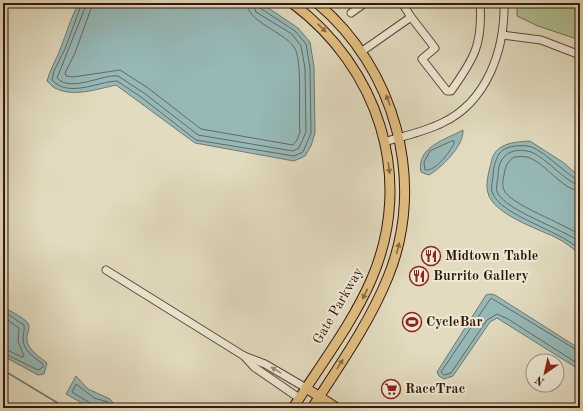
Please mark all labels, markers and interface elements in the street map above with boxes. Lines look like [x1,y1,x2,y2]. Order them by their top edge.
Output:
one-way arrow [317,23,327,33]
one-way arrow [384,94,390,106]
one-way arrow [385,162,392,174]
one-way arrow [395,242,401,254]
restaurant icon: Midtown Table [420,245,442,267]
place label: Midtown Table [445,249,538,263]
street label: Gate Parkway [311,265,366,347]
restaurant icon: Burrito Gallery [408,265,430,287]
place label: Burrito Gallery [433,269,529,283]
one-way arrow [361,288,368,300]
sports icon: CycleBar [401,311,423,333]
place label: CycleBar [426,315,483,329]
north arrow [525,353,565,393]
one-way arrow [336,359,344,369]
one-way arrow [271,366,281,374]
text: N [533,373,547,387]
supermarket icon: RaceTrac [380,378,402,400]
place label: RaceTrac [405,382,465,396]

